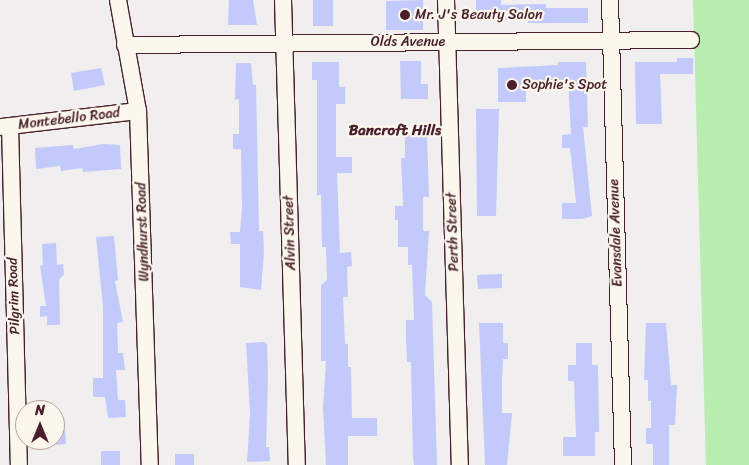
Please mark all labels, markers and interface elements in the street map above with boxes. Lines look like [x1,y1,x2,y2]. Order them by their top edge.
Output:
place label: Mr. J's Beauty Salon [415,7,543,23]
marker: Mr. J's Beauty Salon [399,9,411,21]
street label: Olds Avenue [371,34,445,50]
place label: Sophie's Spot [522,77,607,93]
marker: Sophie's Spot [506,79,518,91]
street label: Montebello Road [17,104,121,134]
district label: Bancroft Hills [349,122,441,140]
street label: Evansdale Avenue [606,179,626,287]
street label: Wyndhurst Road [133,182,153,282]
street label: Perth Street [443,192,463,272]
street label: Alvin Street [280,195,300,271]
street label: Pilgrim Road [4,257,24,335]
text: N [35,398,45,423]
north arrow [15,400,65,450]

